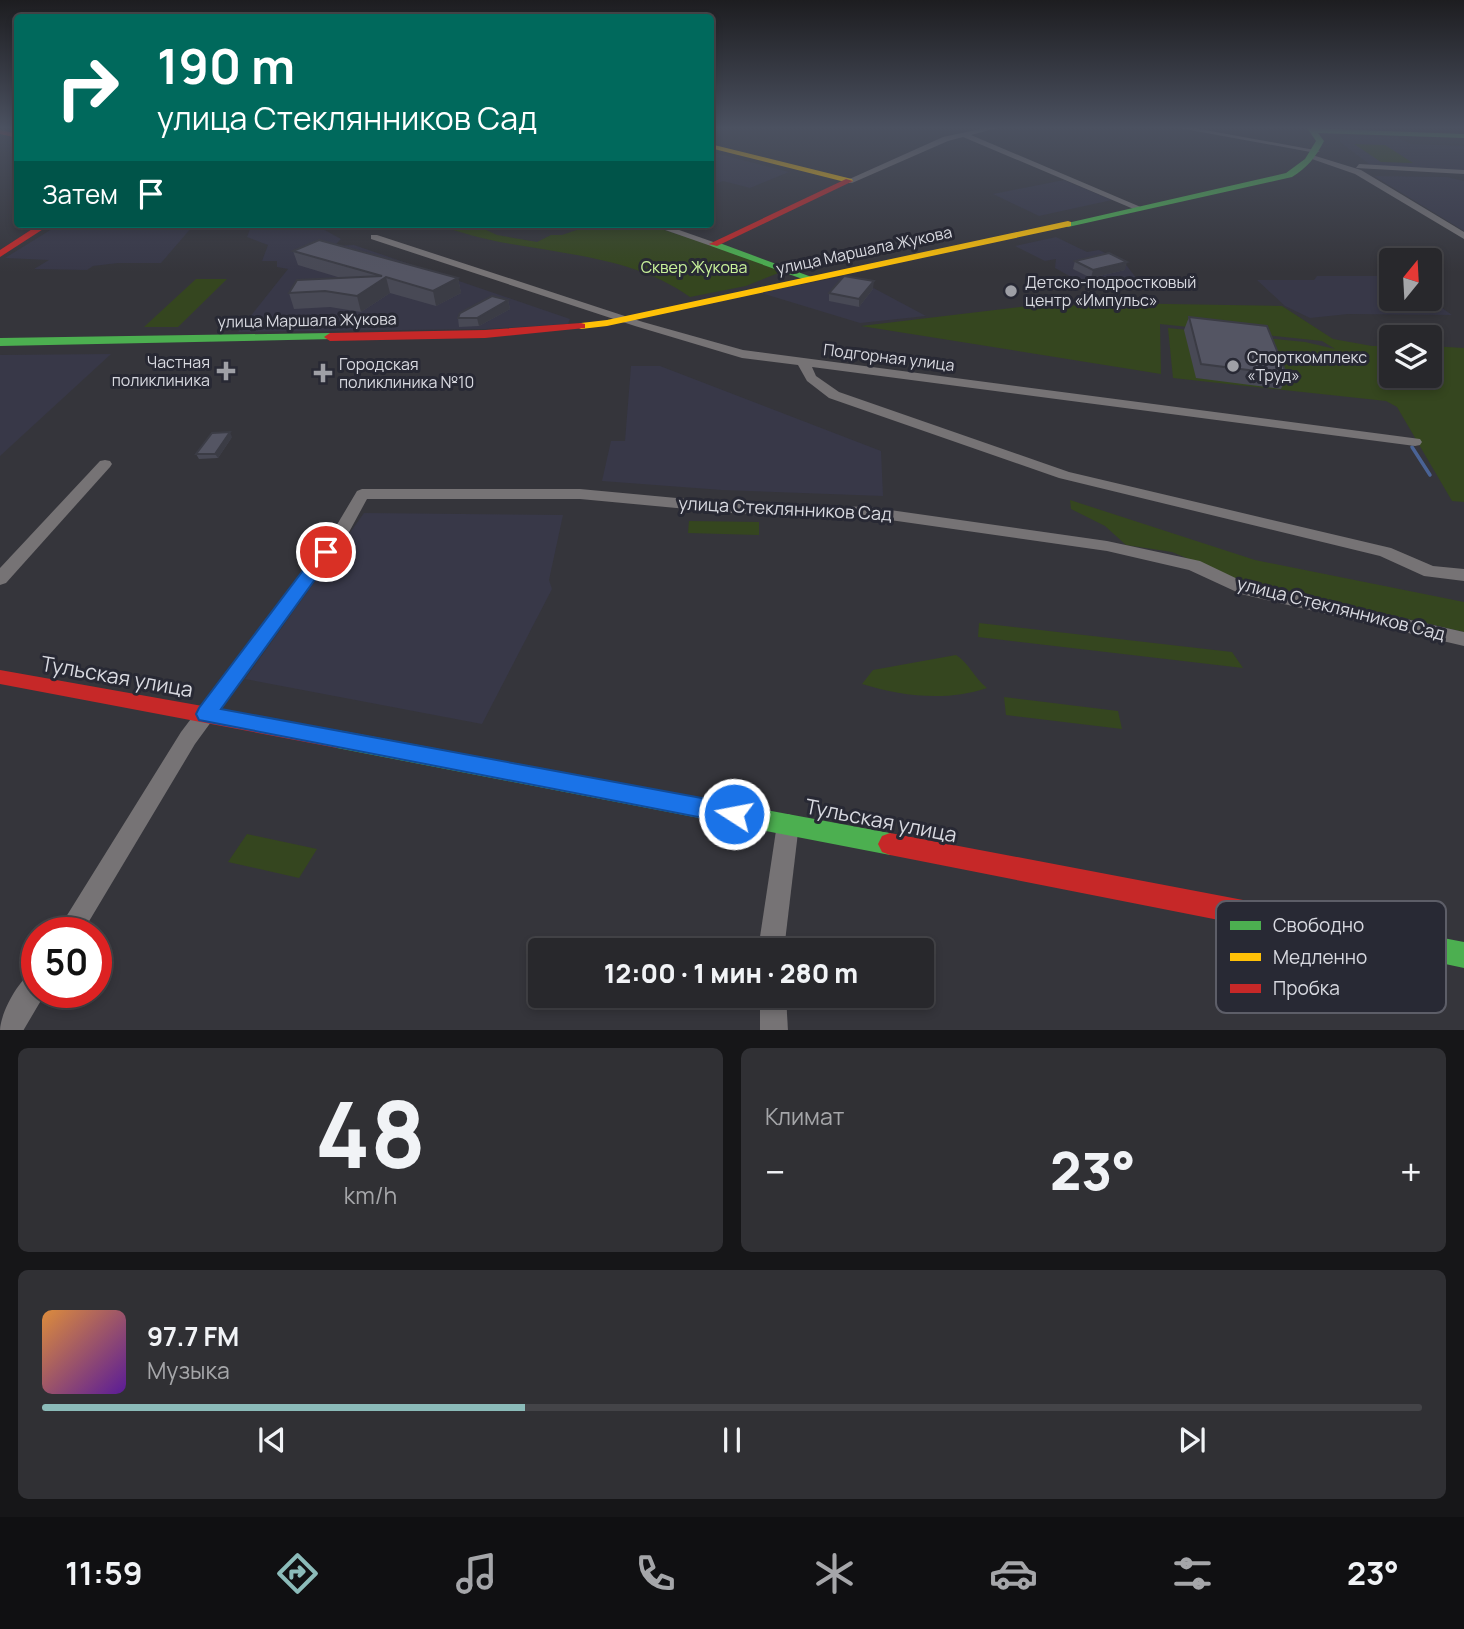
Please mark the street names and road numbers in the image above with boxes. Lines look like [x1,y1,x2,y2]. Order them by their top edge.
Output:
street label: улица Маршала Жукова [774,221,954,279]
street label: улица Маршала Жукова [217,307,397,333]
street label: Подгорная улица [822,338,956,376]
street label: улица Стеклянников Сад [678,490,893,526]
street label: улица Стеклянников Сад [1235,571,1448,646]
street label: Тульская улица [39,649,195,703]
street label: Тульская улица [803,792,959,848]

